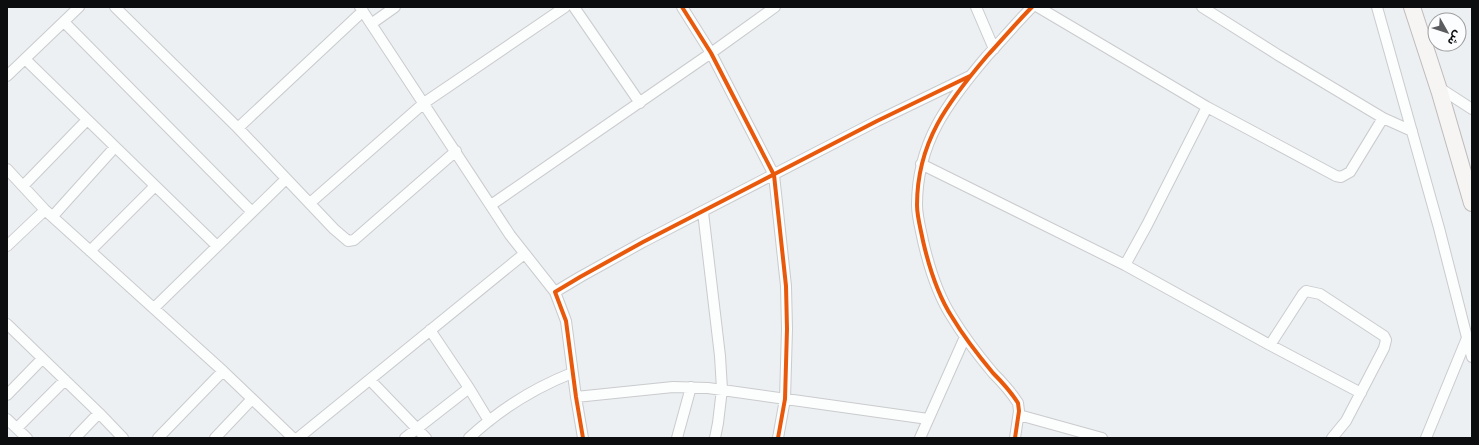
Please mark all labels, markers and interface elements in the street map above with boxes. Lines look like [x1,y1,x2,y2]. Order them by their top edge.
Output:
north arrow [1427,12,1467,52]
text: ش [1445,28,1464,48]

